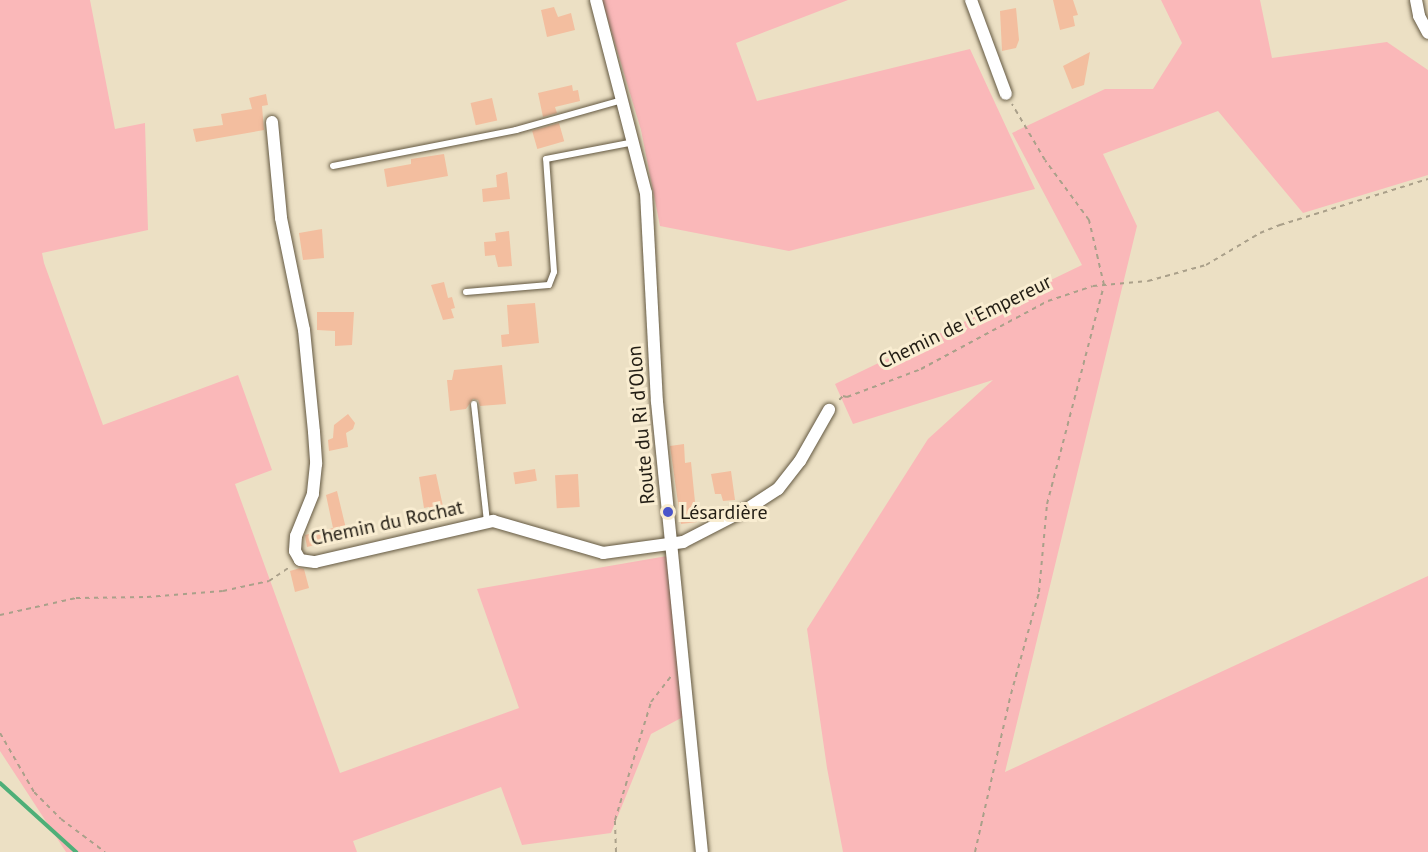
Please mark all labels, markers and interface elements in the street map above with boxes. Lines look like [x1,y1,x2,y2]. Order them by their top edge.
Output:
street label: Chemin de l'Empereur [875,270,1055,374]
street label: Route du Ri d'Olon [622,345,660,505]
street label: Chemin du Rochat [308,495,466,551]
place label: Lésardière [680,500,768,524]
marker: Lésardière [661,505,675,519]

